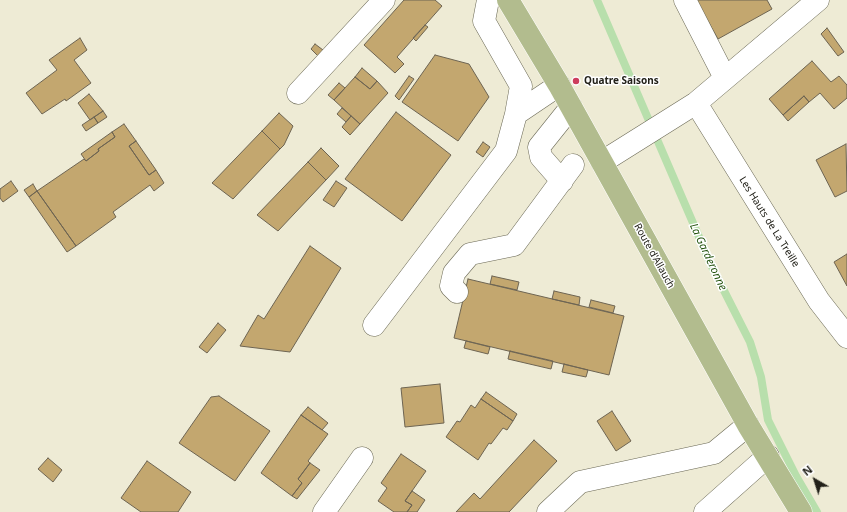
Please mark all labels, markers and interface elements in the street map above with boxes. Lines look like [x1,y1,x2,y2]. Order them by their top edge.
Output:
place label: Quatre Saisons [584,75,659,87]
marker: Quatre Saisons [571,76,581,86]
street label: Les Hauts de La Treille [736,175,802,269]
street label: Route d'Allauch [631,221,677,291]
water label: La Garderonne [687,221,729,293]
north arrow [795,460,835,500]
text: N [799,462,815,479]

